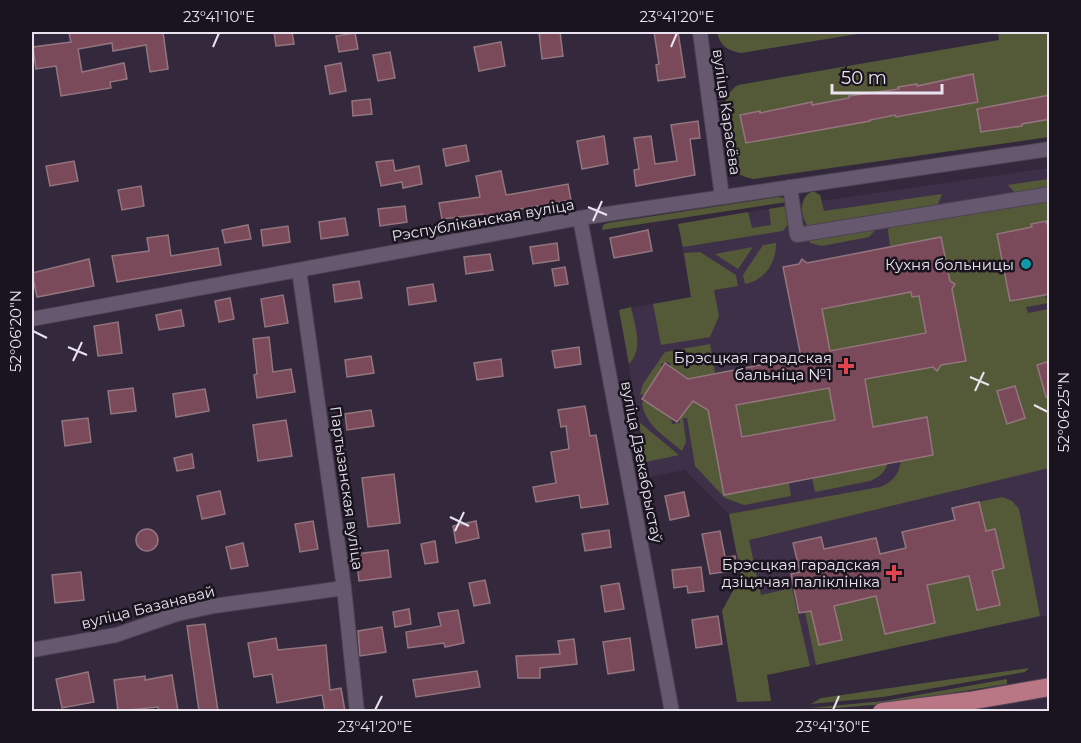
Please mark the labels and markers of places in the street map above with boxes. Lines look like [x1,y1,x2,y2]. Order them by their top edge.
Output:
place label: Кухня больницы [885,255,1014,274]
marker: Кухня больницы [1019,257,1033,271]
place label: Брэсцкая гарадская бальніца №1 [674,348,832,384]
marker: Брэсцкая гарадская бальніца №1 [837,357,855,375]
place label: Брэсцкая гарадская дзіцячая паліклініка [722,555,880,591]
marker: Брэсцкая гарадская дзіцячая паліклініка [885,564,903,582]

